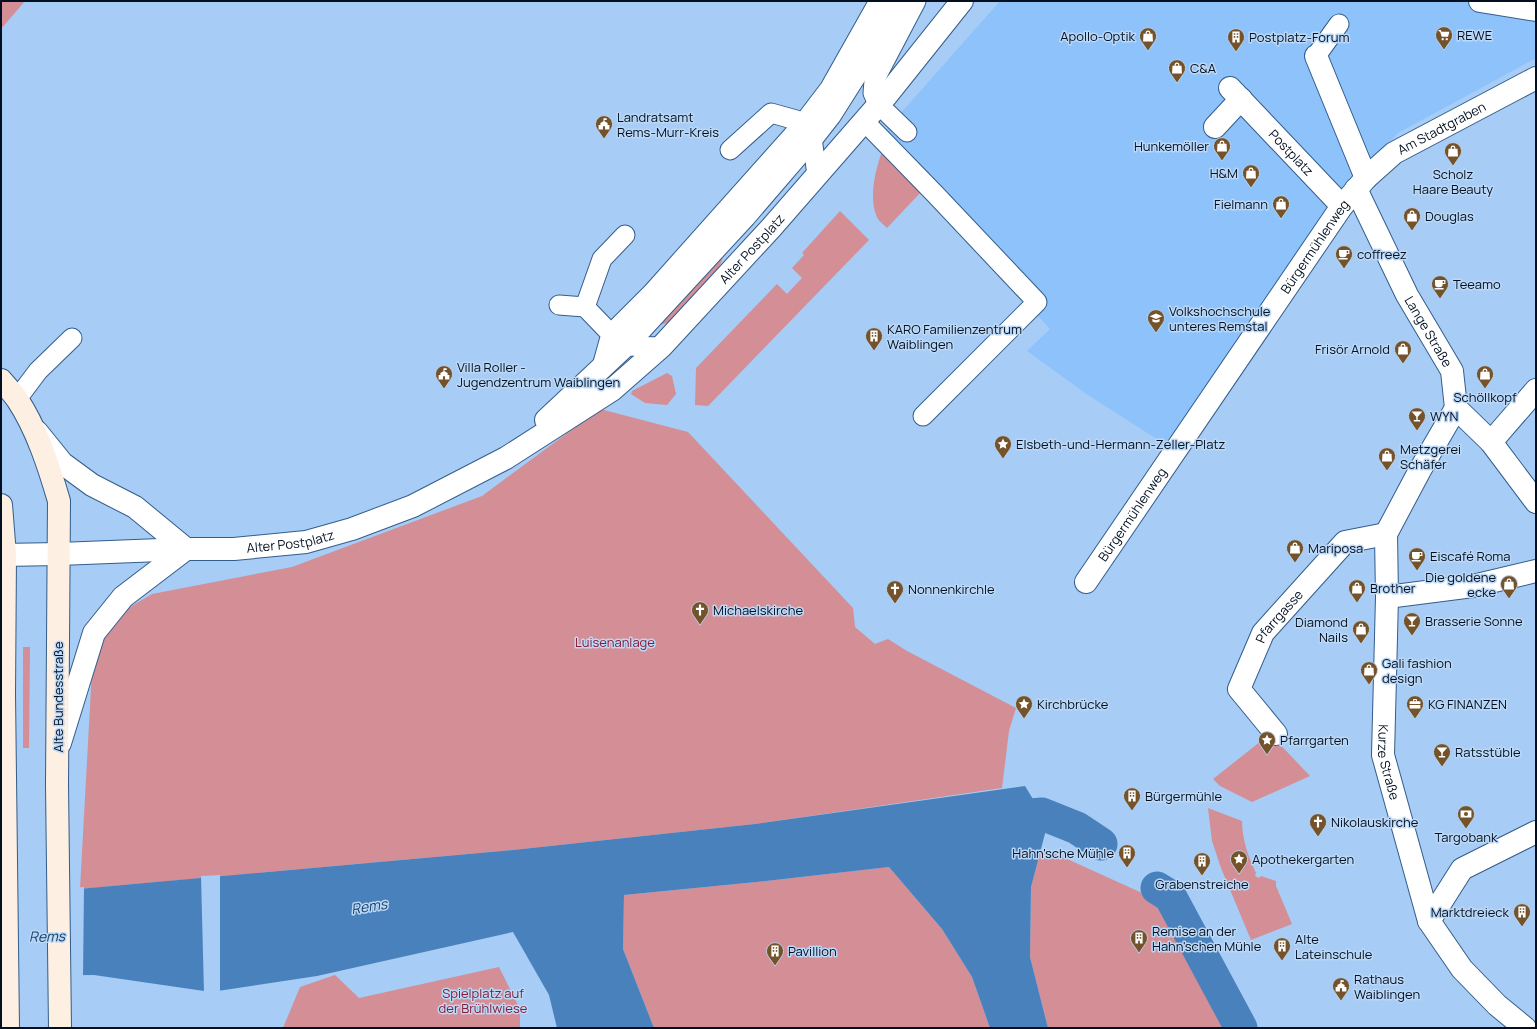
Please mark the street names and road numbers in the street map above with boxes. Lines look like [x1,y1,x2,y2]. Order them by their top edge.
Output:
street label: Am Stadtgraben [1394,97,1489,159]
street label: Postplatz [1265,125,1318,180]
street label: Bürgermühlenweg [1276,196,1353,297]
street label: Alter Postplatz [715,210,788,287]
street label: Lange Straße [1401,293,1457,371]
street label: Bürgermühlenweg [1094,464,1171,565]
street label: Alter Postplatz [246,525,336,557]
street label: Pfarrgasse [1251,585,1307,646]
street label: Alte Bundesstraße [49,641,67,752]
street label: Kurze Straße [1374,724,1404,802]

